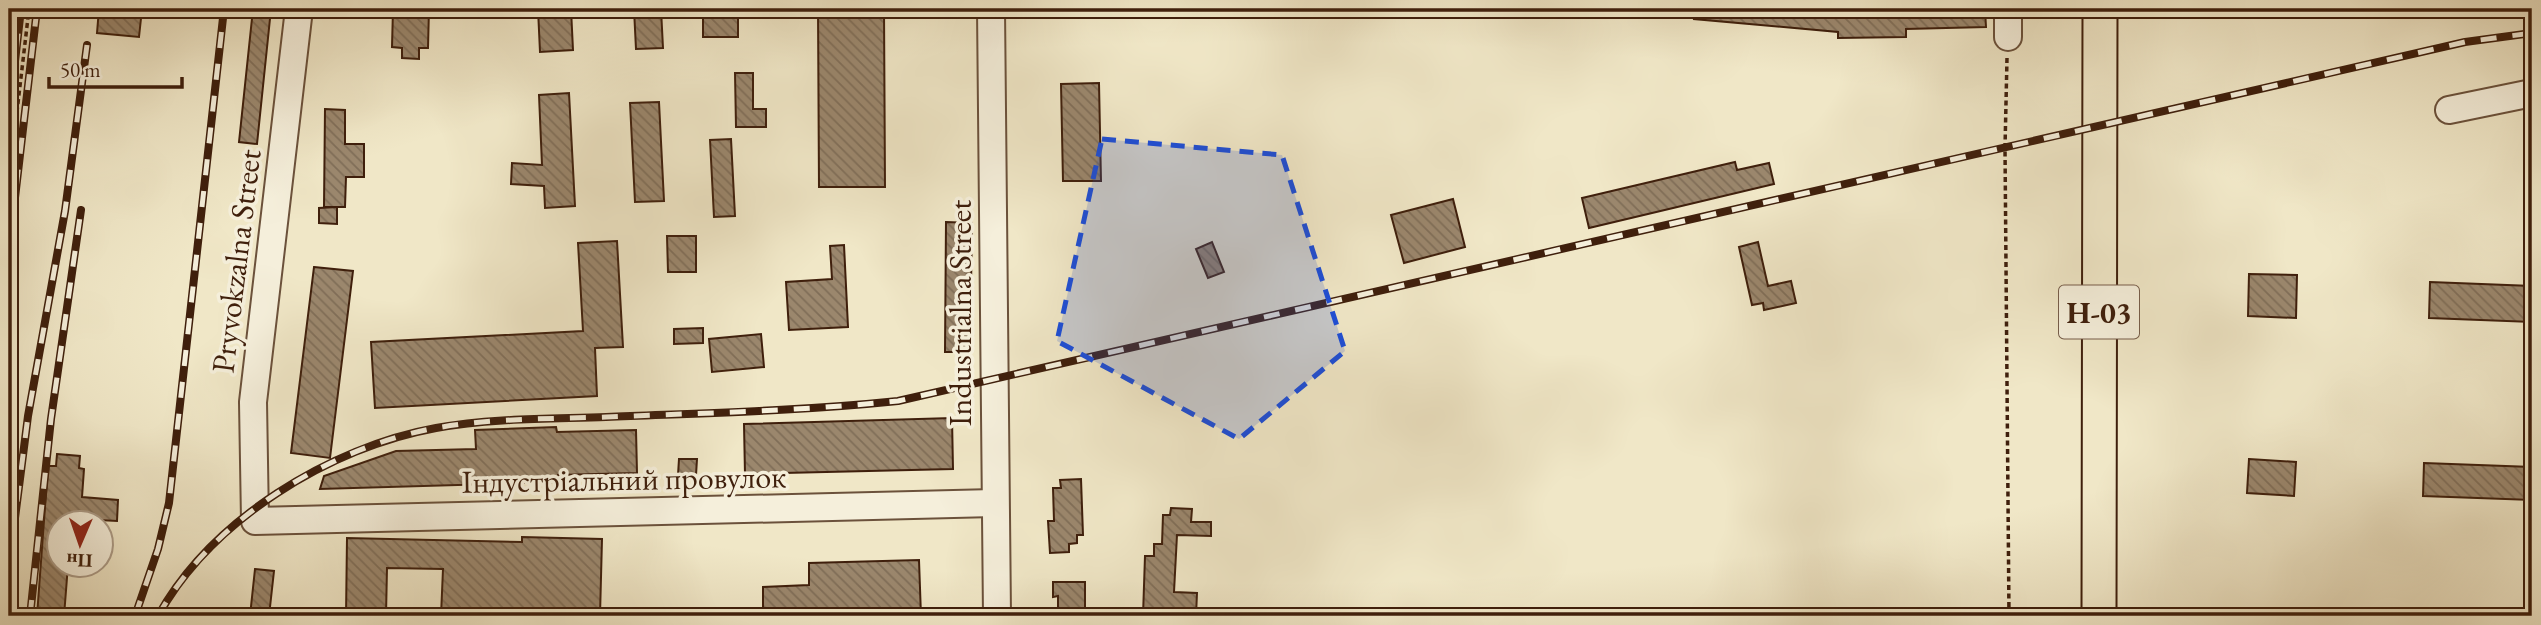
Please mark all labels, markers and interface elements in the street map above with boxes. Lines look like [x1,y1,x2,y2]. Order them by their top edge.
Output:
scale bar [49,46,182,90]
text: 50 m [60,56,101,83]
street label: Pryvokzalna Street [201,147,271,375]
street label: Industrialna Street [939,200,981,426]
road number: Н-03 [2059,286,2139,338]
street label: Індустріальний провулок [461,455,787,503]
north arrow [46,510,116,580]
text: Пн [66,548,93,573]

